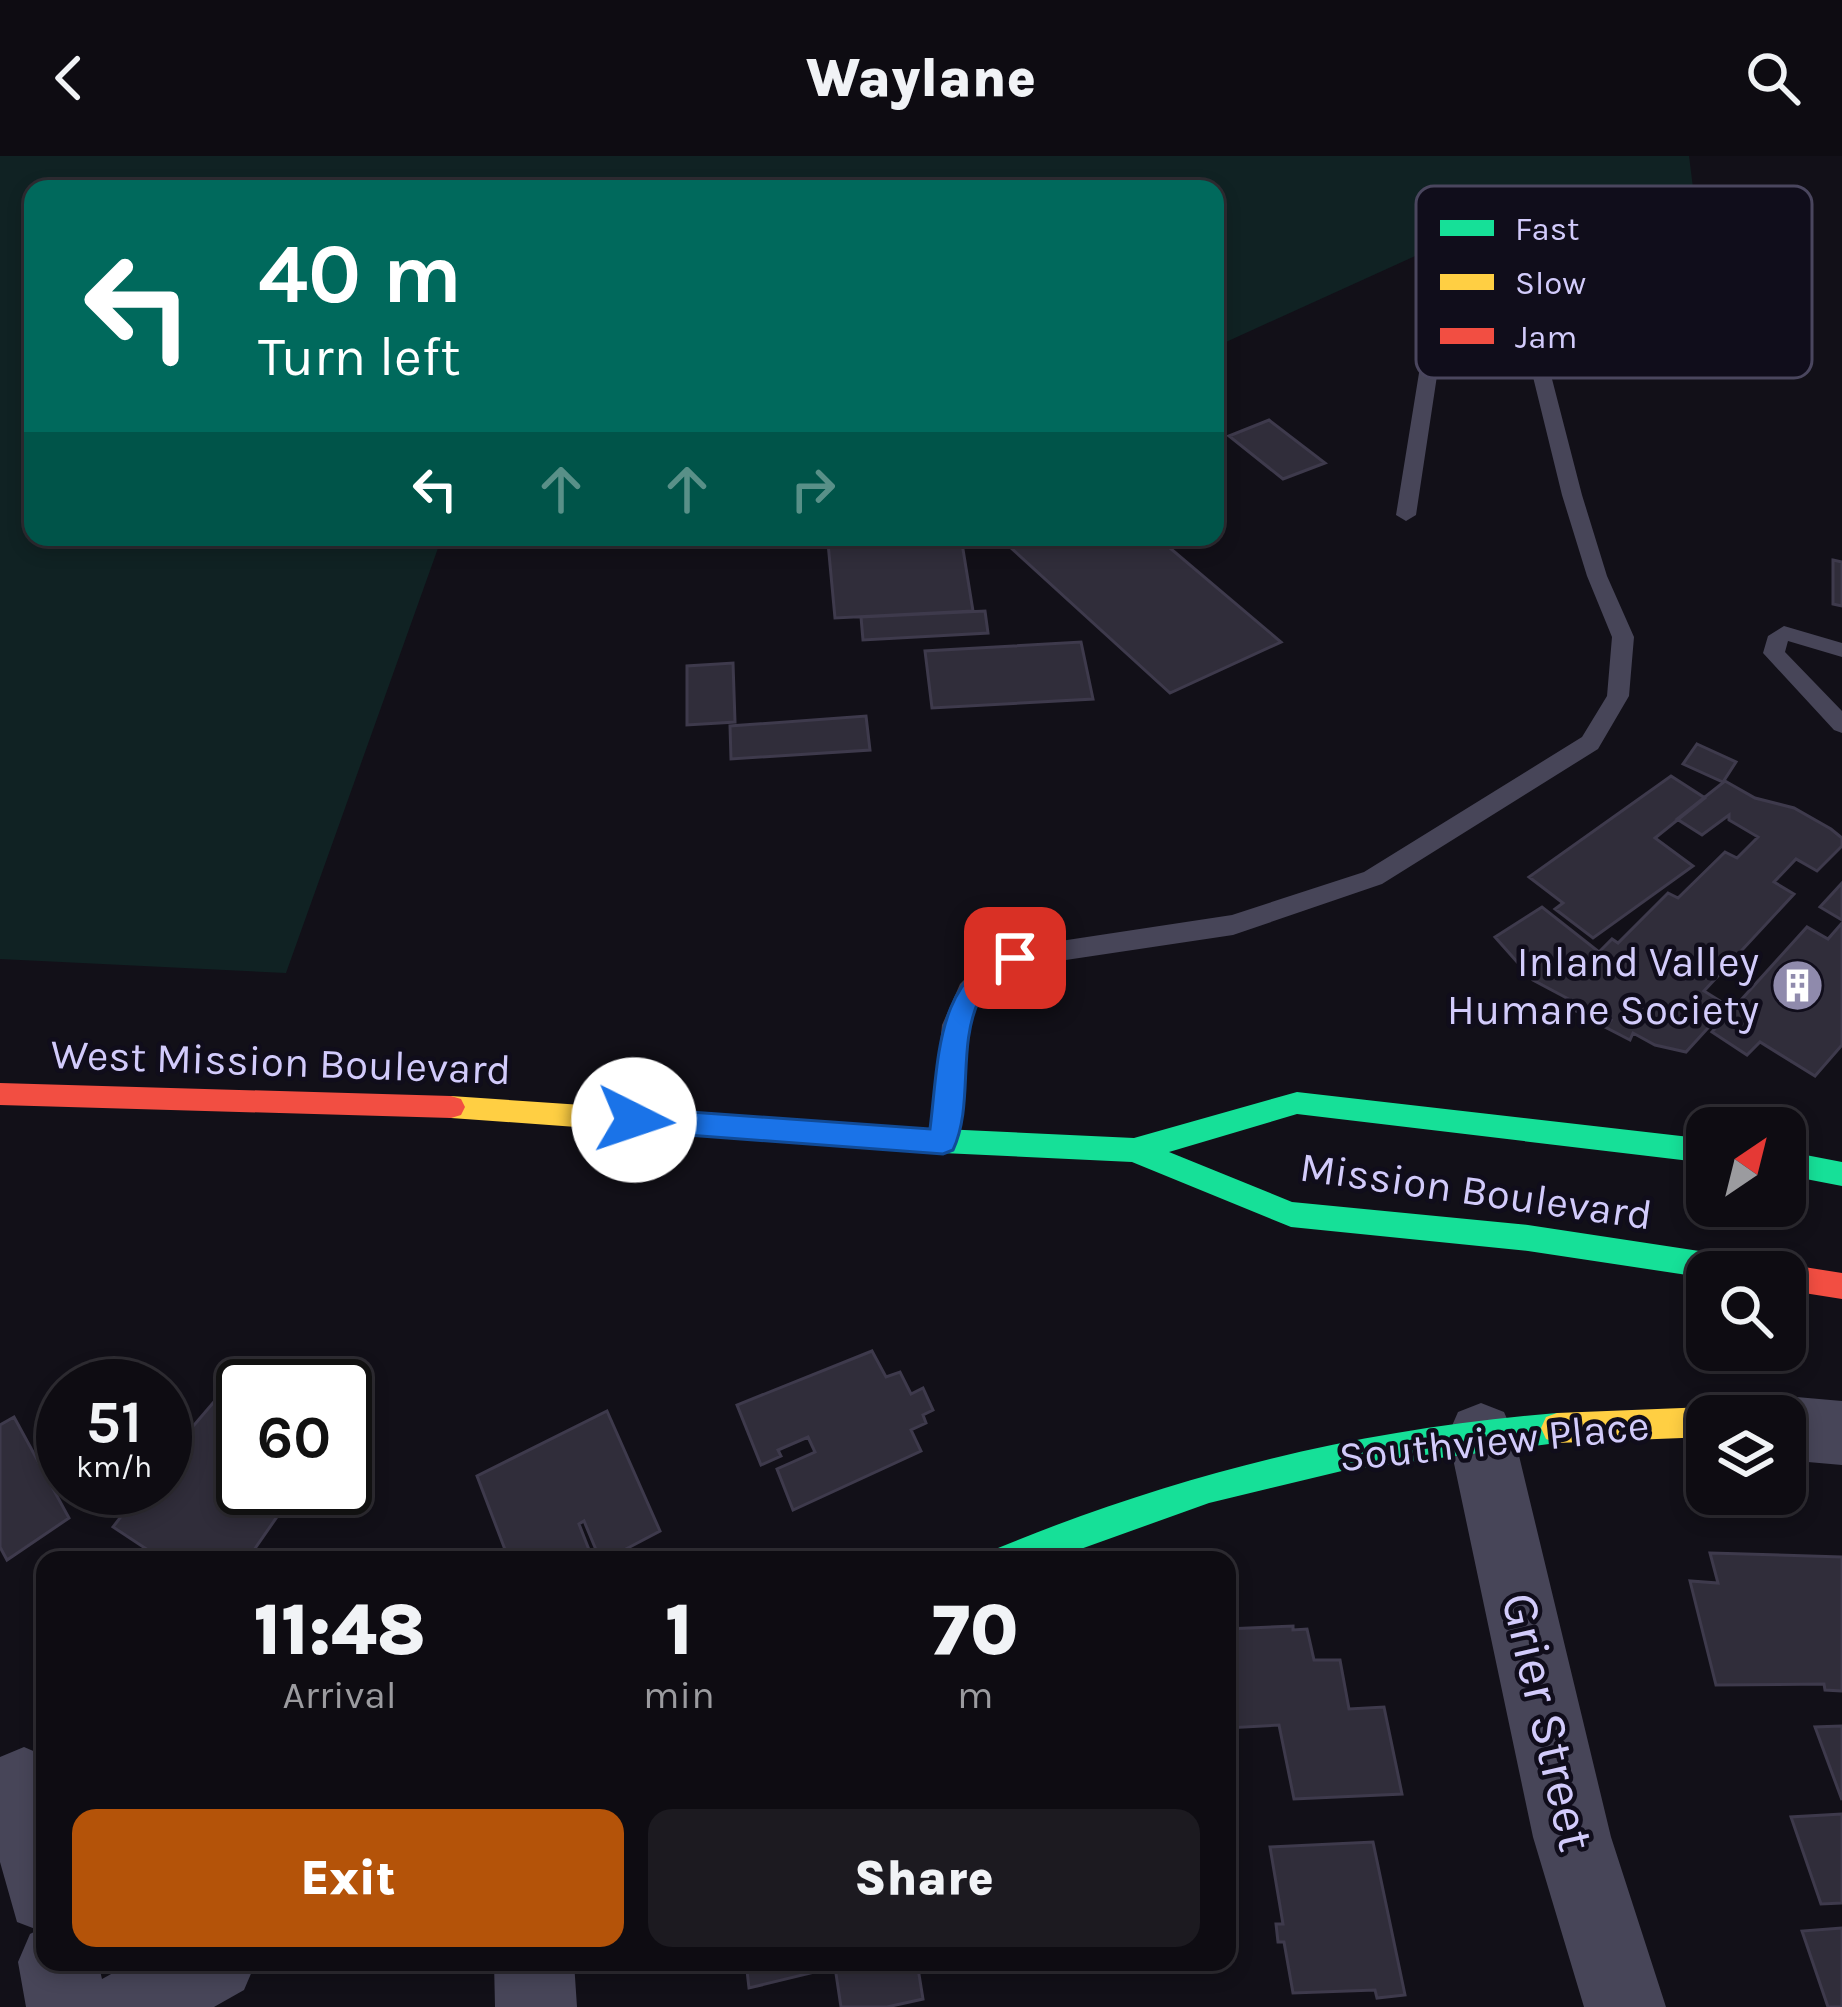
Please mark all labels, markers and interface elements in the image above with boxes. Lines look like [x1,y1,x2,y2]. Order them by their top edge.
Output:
icon: back [36,45,102,111]
icon: search [1740,45,1806,111]
text: Waylane [806,46,1036,110]
legend [1416,186,1812,378]
text: Fast [1515,210,1579,248]
text: 40 m [258,225,462,323]
icon: left [60,228,216,384]
text: Slow [1515,264,1586,302]
text: Jam [1515,318,1577,356]
text: Turn left [258,325,461,389]
icon: left [402,456,468,522]
icon: ahead [528,456,594,522]
icon: ahead [654,456,720,522]
icon: right [780,456,846,522]
pin [964,907,1066,1009]
icon: arrive [982,925,1048,991]
place label: Inland Valley Humane Society [1447,937,1759,1035]
building icon: Inland Valley Humane Society [1770,958,1826,1014]
street label: West Mission Boulevard [50,1029,512,1095]
position arrow [571,1057,697,1183]
north arrow [1686,1107,1806,1227]
map controls [1686,1107,1806,1515]
street label: Mission Boulevard [1297,1142,1655,1240]
button: search [1686,1251,1806,1371]
speed limit sign: 60 [216,1359,372,1515]
text: 51 [86,1387,142,1457]
button: layers [1686,1395,1806,1515]
street label: Southview Place [1336,1400,1652,1482]
text: km/h [76,1449,152,1485]
street label: Grier Street [1489,1587,1607,1857]
text: 11:48 [253,1588,426,1672]
text: 1 [665,1588,693,1672]
text: 70 [932,1588,1019,1672]
text: Arrival [282,1672,397,1718]
text: min [643,1672,715,1718]
text: m [957,1672,994,1718]
button: Exit [72,1809,624,1947]
button: Share [648,1809,1200,1947]

